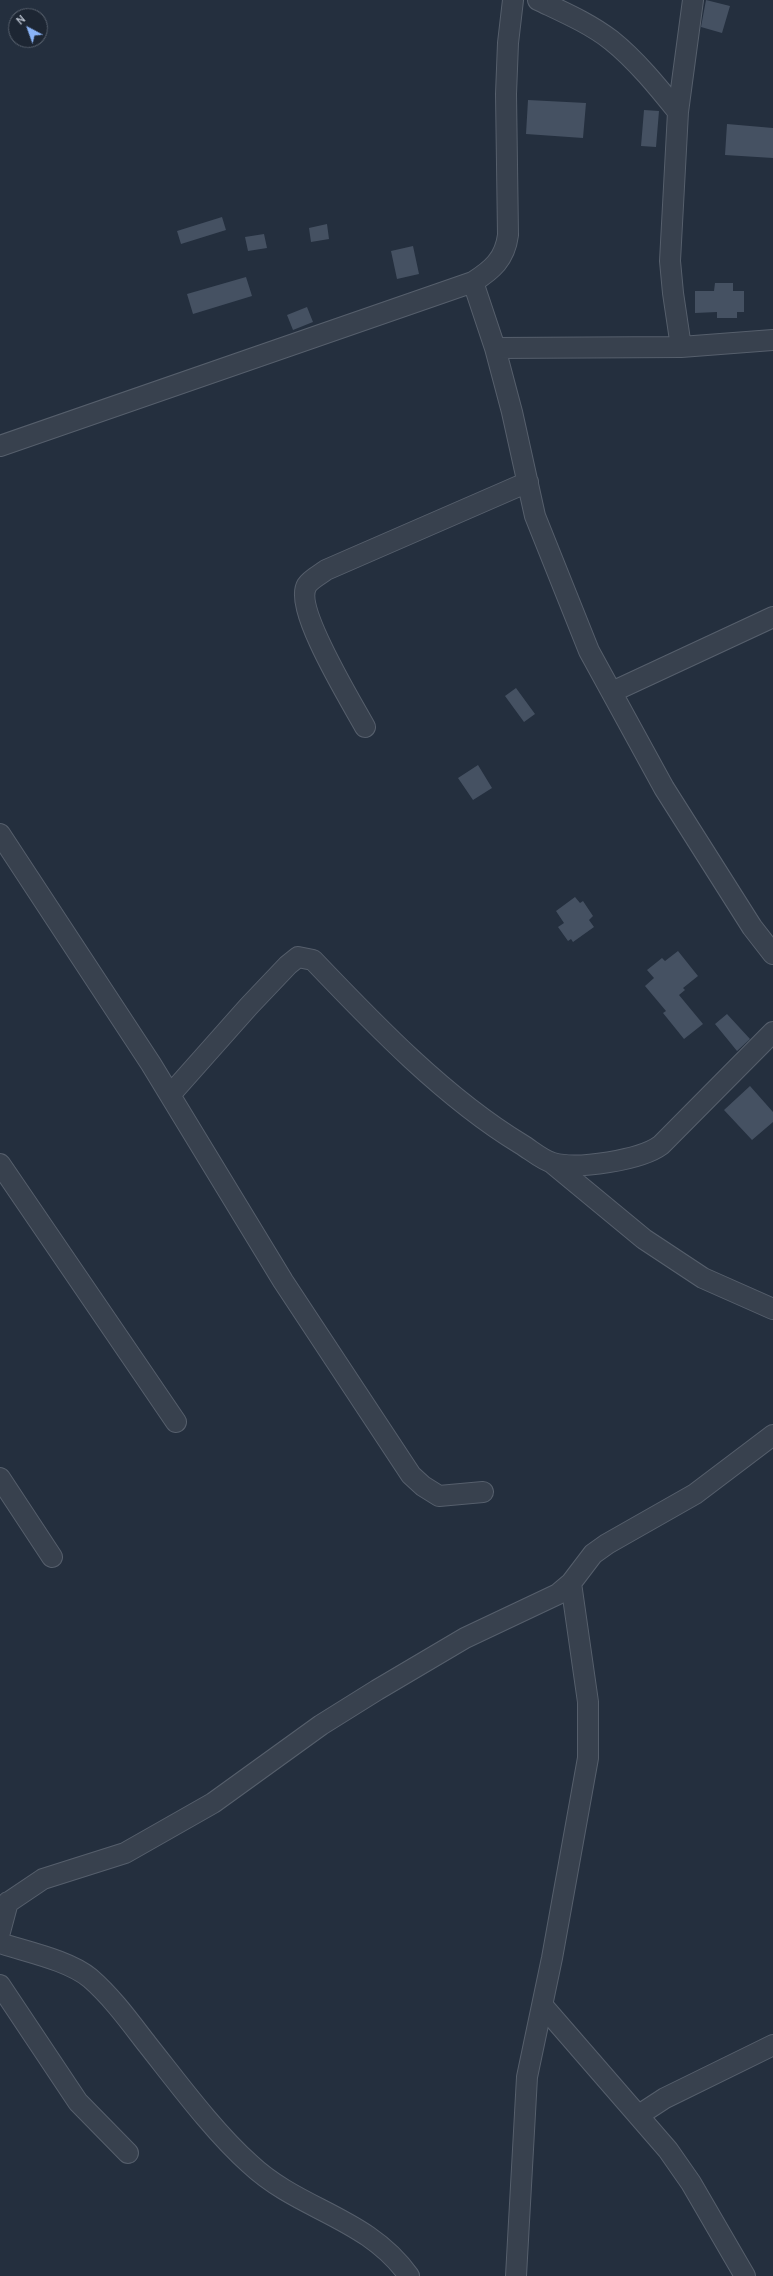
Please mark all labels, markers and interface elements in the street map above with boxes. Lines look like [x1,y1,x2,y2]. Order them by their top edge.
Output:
north arrow [8,8,48,48]
text: N [13,12,28,28]

